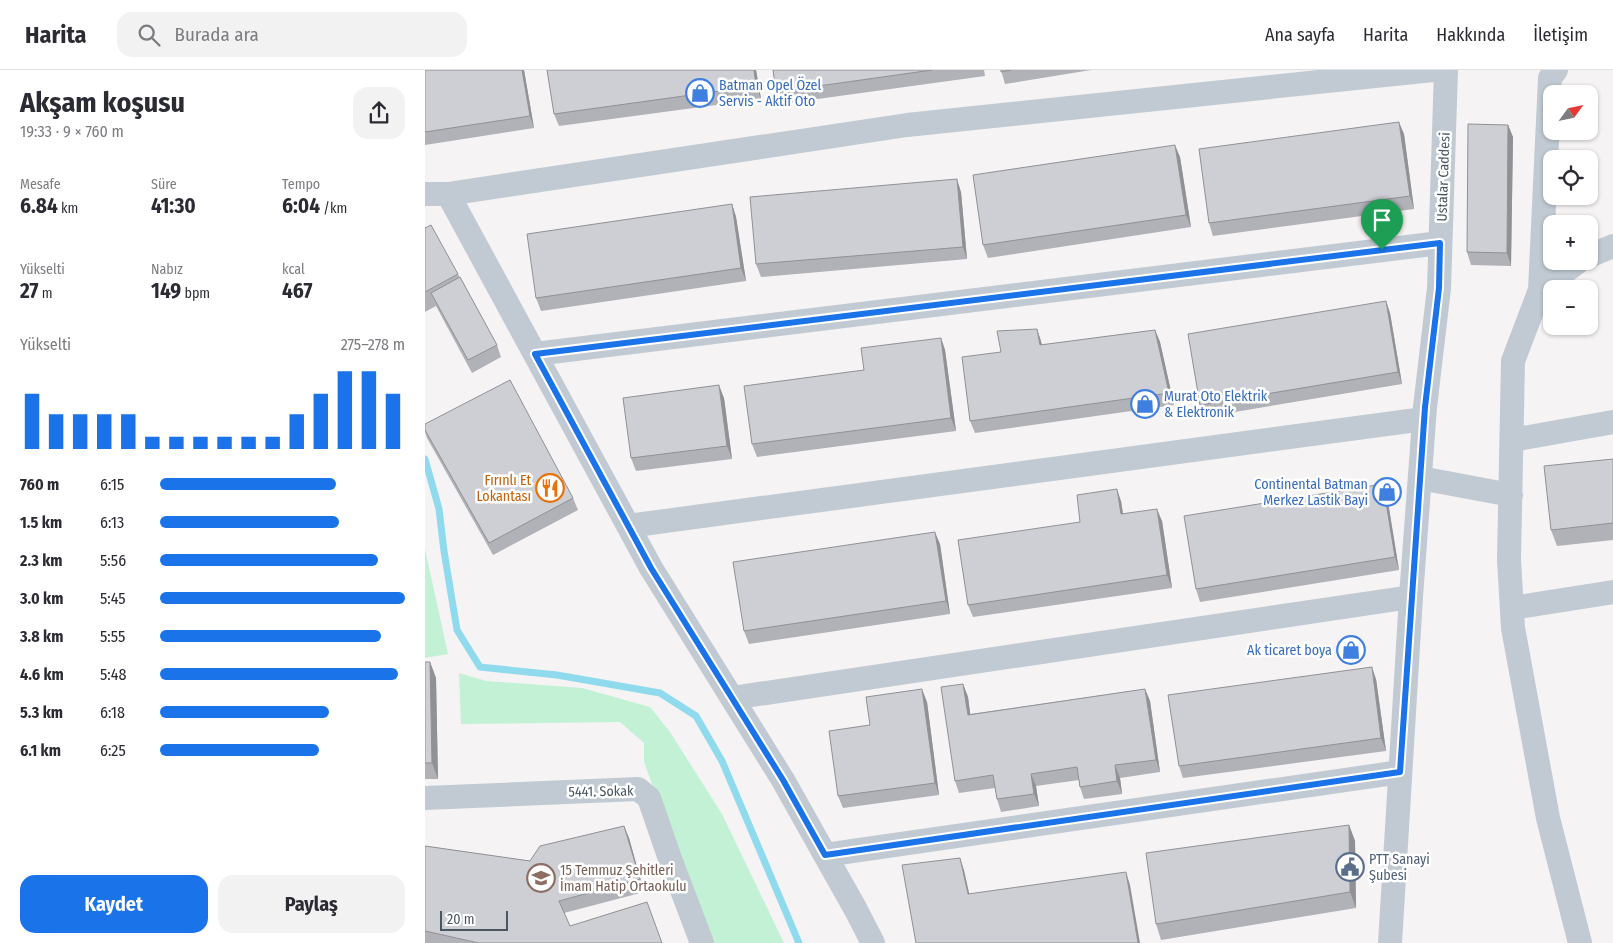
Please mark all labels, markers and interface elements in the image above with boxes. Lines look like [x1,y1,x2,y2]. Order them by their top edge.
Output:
search box [117,12,467,57]
text: Harita [25,21,87,49]
icon: search [135,21,163,49]
text: Burada ara [175,23,259,46]
text: Ana sayfa [1265,24,1335,46]
text: Harita [1363,24,1408,46]
text: Hakkında [1436,24,1505,46]
text: İletişim [1533,24,1588,46]
place label: Batman Opel Özel Servis - Aktif Oto [719,76,822,110]
shop icon: Batman Opel Özel Servis - Aktif Oto [685,78,715,108]
north arrow [1543,85,1597,140]
map controls [1543,85,1598,335]
text: Akşam koşusu [20,86,185,119]
button: share [353,87,405,139]
text: 19:33 · 9 × 760 m [20,122,124,141]
street label: Ustalar Caddesi [1433,132,1454,222]
button: locate [1543,150,1598,205]
text: Mesafe [20,176,61,193]
text: Süre [151,176,177,193]
text: Tempo [282,176,320,193]
text: 6.84 [20,193,58,219]
text: 41:30 [151,193,196,219]
text: 6:04 [282,193,320,219]
pin [1361,199,1403,250]
text: km [58,200,78,217]
text: /km [320,200,347,217]
icon: arrive [1368,206,1396,234]
button: + [1543,215,1598,270]
text: Yükselti [20,261,65,278]
text: Nabız [151,261,183,278]
text: kcal [282,261,305,278]
text: 27 [20,278,39,304]
text: 149 [151,278,181,304]
text: 467 [282,278,312,304]
button: − [1543,280,1598,335]
text: m [39,285,53,302]
text: bpm [181,285,210,302]
text: Yükselti [20,335,71,354]
text: 275–278 m [341,335,405,354]
place label: Murat Oto Elektrik & Elektronik [1164,388,1268,421]
shop icon: Murat Oto Elektrik & Elektronik [1130,389,1160,419]
place label: Fırınlı Et Lokantası [476,472,531,505]
restaurant icon: Fırınlı Et Lokantası [535,473,565,503]
text: 760 m [20,475,59,494]
text: 6:15 [100,475,124,494]
place label: Continental Batman Merkez Lastik Bayi [1254,476,1368,509]
shop icon: Continental Batman Merkez Lastik Bayi [1372,477,1402,507]
text: 1.5 km [20,513,62,532]
text: 6:13 [100,513,124,532]
text: 2.3 km [20,551,63,570]
text: 5:56 [100,551,126,570]
text: 3.0 km [20,589,63,608]
text: 5:45 [100,589,126,608]
text: 3.8 km [20,627,63,646]
text: 5:55 [100,627,125,646]
shop icon: Ak ticaret boya [1336,635,1366,665]
place label: Ak ticaret boya [1247,642,1332,659]
text: 4.6 km [20,665,64,684]
text: 5:48 [100,665,126,684]
text: 5.3 km [20,703,63,722]
text: 6:18 [100,703,125,722]
text: 6.1 km [20,741,61,760]
text: 6:25 [100,741,126,760]
street label: 5441. Sokak [568,782,634,801]
place label: PTT Sanayi Şubesi [1369,851,1430,884]
public building icon: PTT Sanayi Şubesi [1335,852,1365,882]
place label: 15 Temmuz Şehitleri İmam Hatip Ortaokulu [560,862,687,895]
school or university icon: 15 Temmuz Şehitleri İmam Hatip Ortaokulu [526,863,556,893]
button: Kaydet [20,875,208,933]
button: Paylaş [218,875,405,933]
scale bar [440,908,507,931]
text: 20 m [447,911,475,928]

